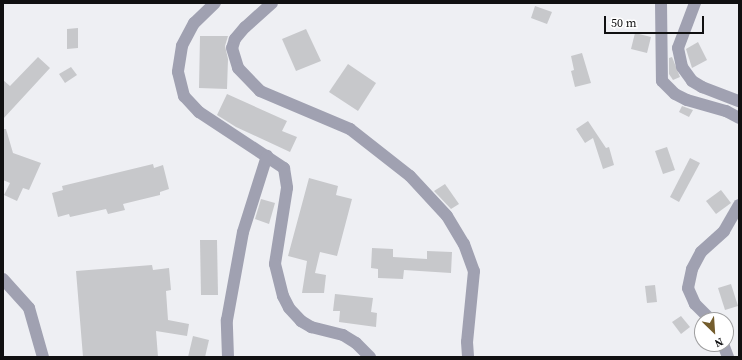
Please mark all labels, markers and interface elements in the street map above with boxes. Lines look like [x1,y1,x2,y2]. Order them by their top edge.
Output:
scale bar [606,8,706,34]
text: 50 m [611,15,637,31]
north arrow [694,312,734,352]
text: N [712,334,726,351]

